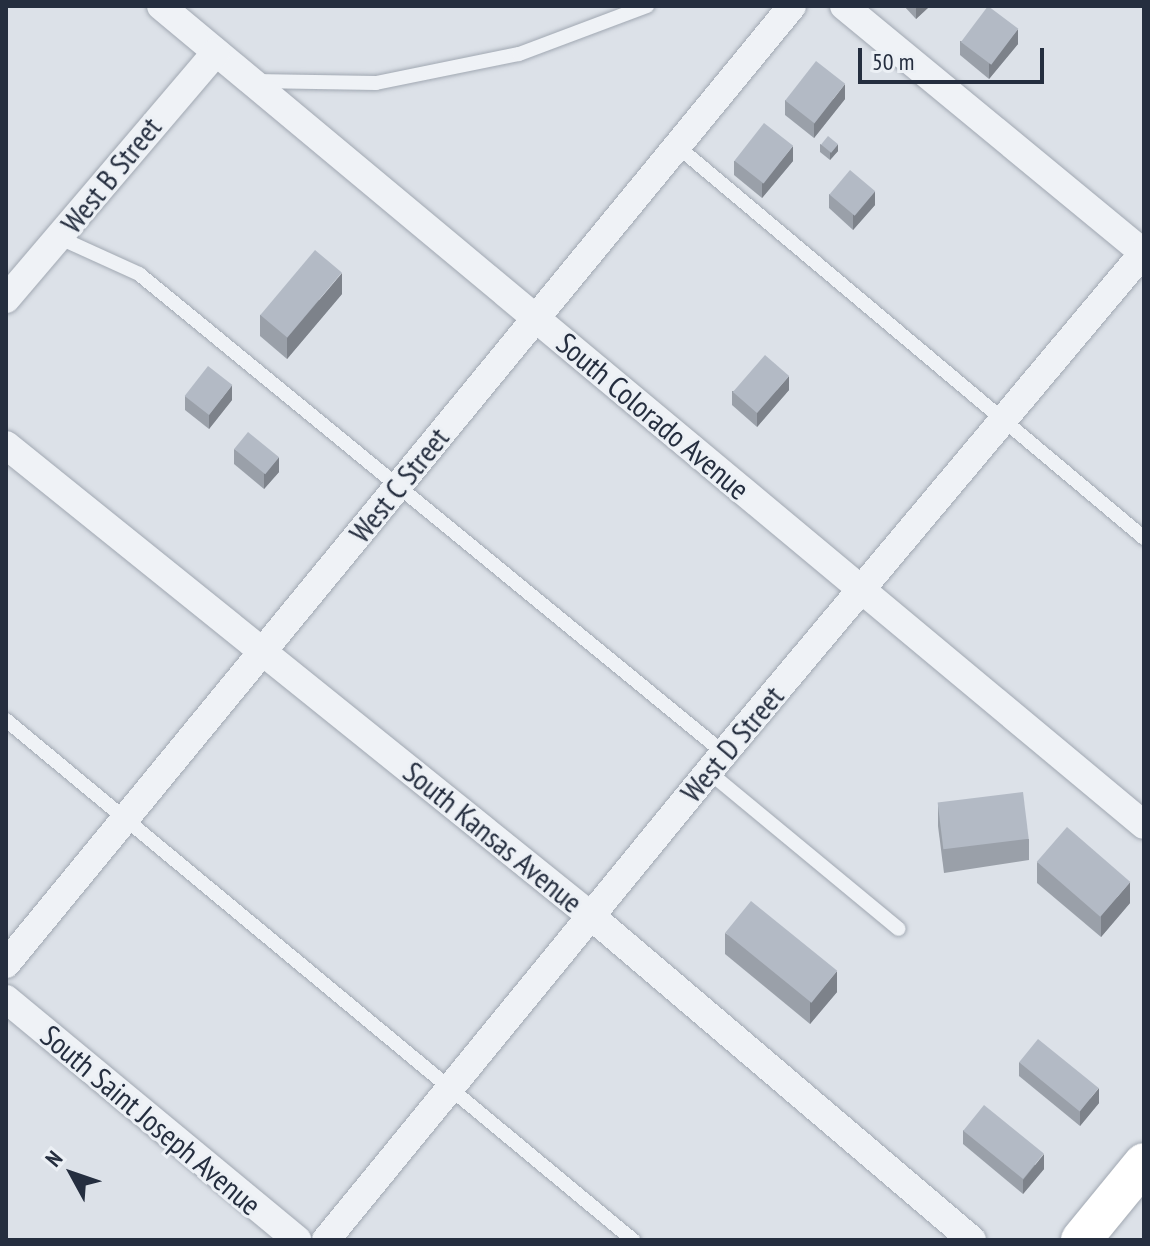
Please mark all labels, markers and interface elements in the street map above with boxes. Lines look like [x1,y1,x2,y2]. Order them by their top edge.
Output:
scale bar [862,32,1048,82]
text: 50 m [872,46,914,77]
street label: West B Street [53,110,169,240]
street label: South Colorado Avenue [549,325,757,507]
street label: West C Street [341,420,457,550]
street label: West D Street [673,679,791,809]
street label: South Kansas Avenue [396,754,590,920]
street label: South Saint Joseph Avenue [33,1017,269,1223]
north arrow [32,1134,112,1214]
text: N [39,1145,68,1172]

